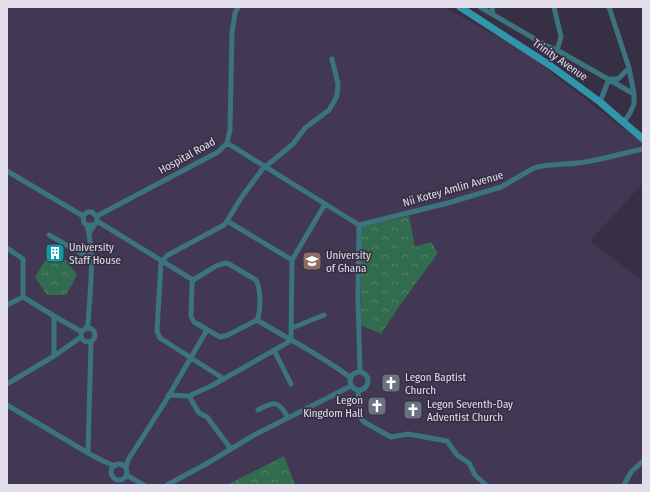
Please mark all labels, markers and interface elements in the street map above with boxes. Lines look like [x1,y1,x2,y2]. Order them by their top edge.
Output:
street label: Trinity Avenue [530,36,590,84]
street label: Hospital Road [156,135,218,177]
street label: Nii Kotey Amlin Avenue [401,168,505,210]
place label: University Staff House [69,241,121,267]
building icon: University Staff House [44,242,66,264]
place label: University of Ghana [326,249,371,275]
school or university icon: University of Ghana [301,250,323,272]
place label: Legon Baptist Church [405,371,467,397]
church icon: Legon Baptist Church [380,372,402,394]
place label: Legon Kingdom Hall [303,394,363,420]
church icon: Legon Kingdom Hall [366,395,388,417]
place label: Legon Seventh-Day Adventist Church [427,398,513,424]
church icon: Legon Seventh-Day Adventist Church [402,399,424,421]

